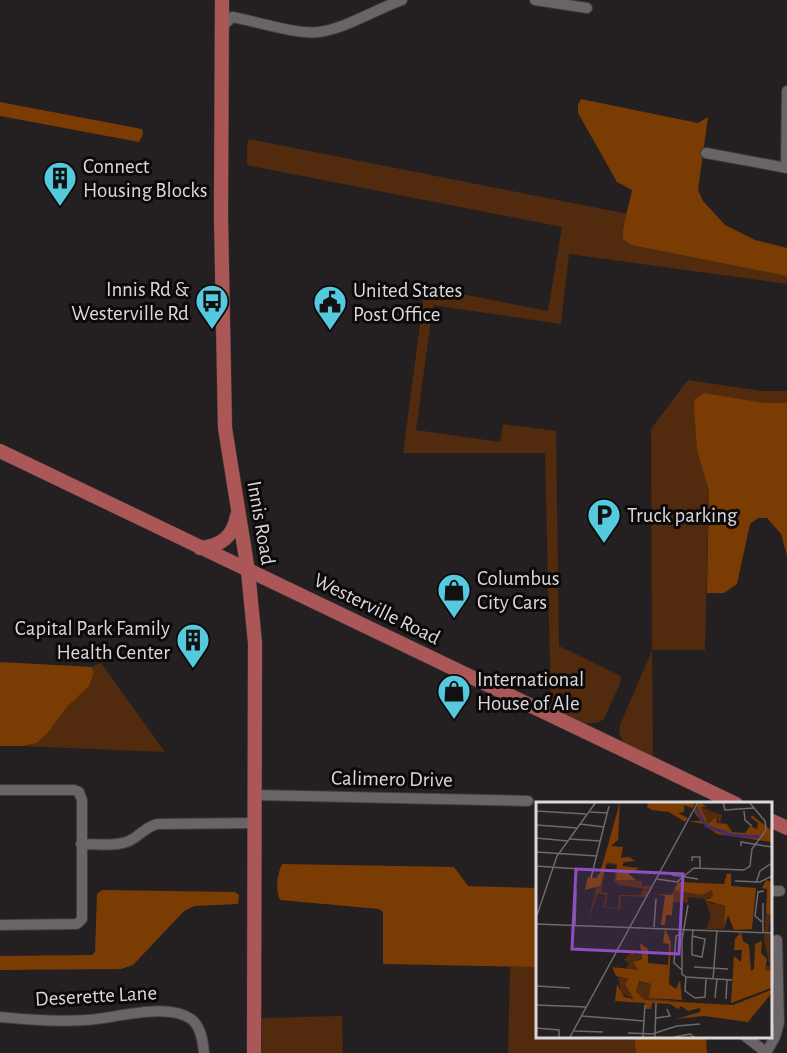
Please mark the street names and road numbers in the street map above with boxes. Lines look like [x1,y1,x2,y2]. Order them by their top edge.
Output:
street label: Innis Road [243,479,279,567]
street label: Westerville Road [311,569,444,649]
street label: Calimero Drive [331,767,453,791]
street label: Deserette Lane [34,982,158,1010]

